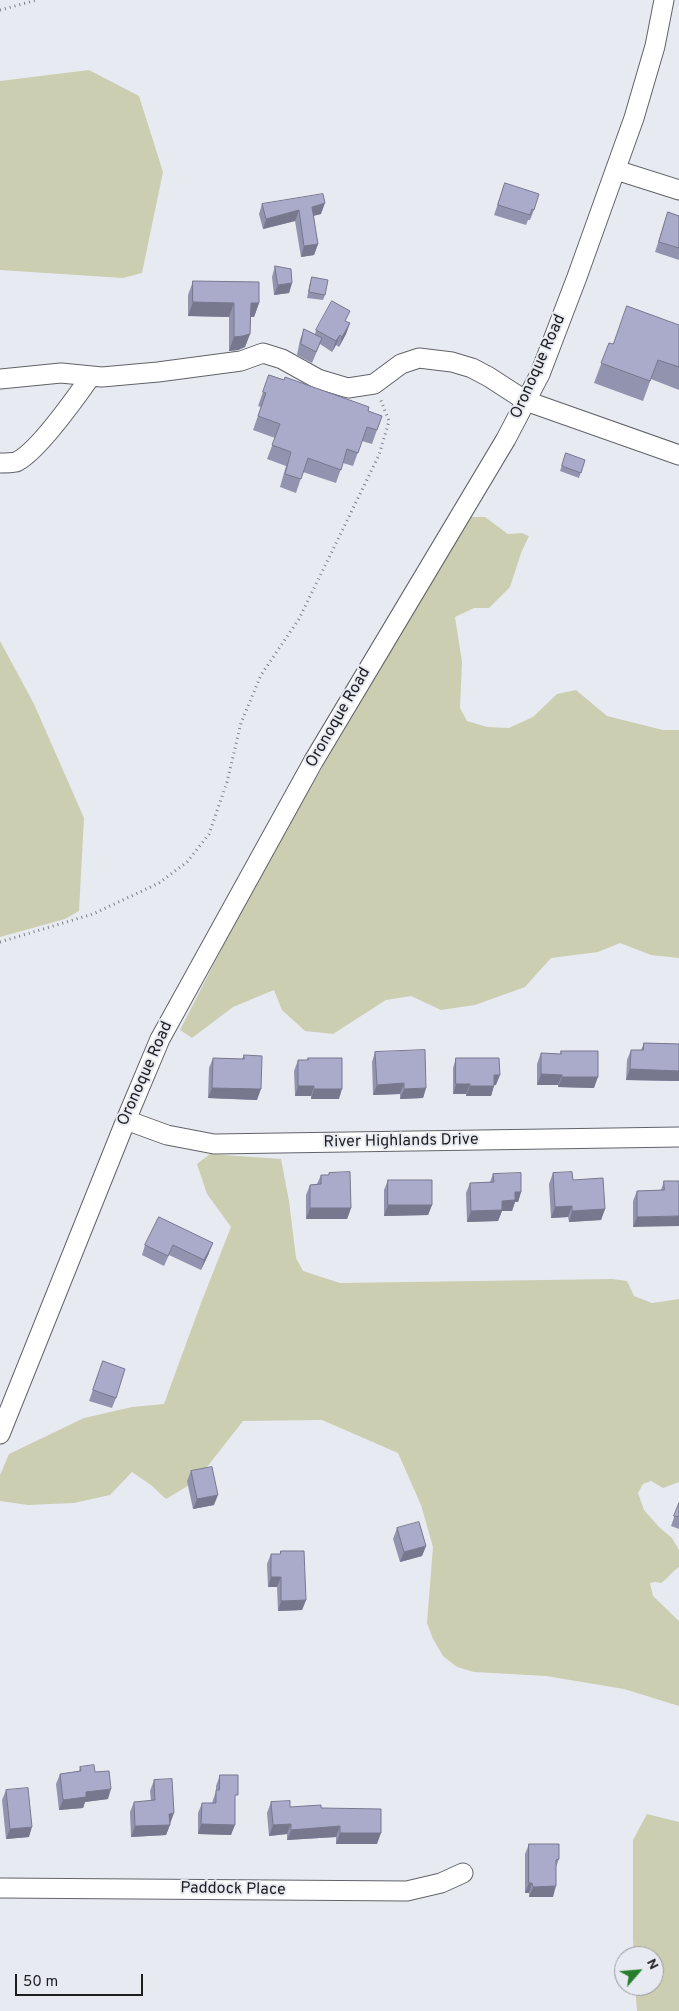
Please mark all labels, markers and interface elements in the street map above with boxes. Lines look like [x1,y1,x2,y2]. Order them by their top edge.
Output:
street label: Oronoque Road [507,312,571,422]
street label: Oronoque Road [303,665,375,771]
street label: Oronoque Road [114,1019,178,1129]
street label: River Highlands Drive [323,1131,479,1153]
street label: Paddock Place [180,1879,286,1901]
north arrow [614,1946,664,1996]
text: N [642,1956,662,1973]
scale bar [18,1964,145,1996]
text: 50 m [23,1973,58,1992]

